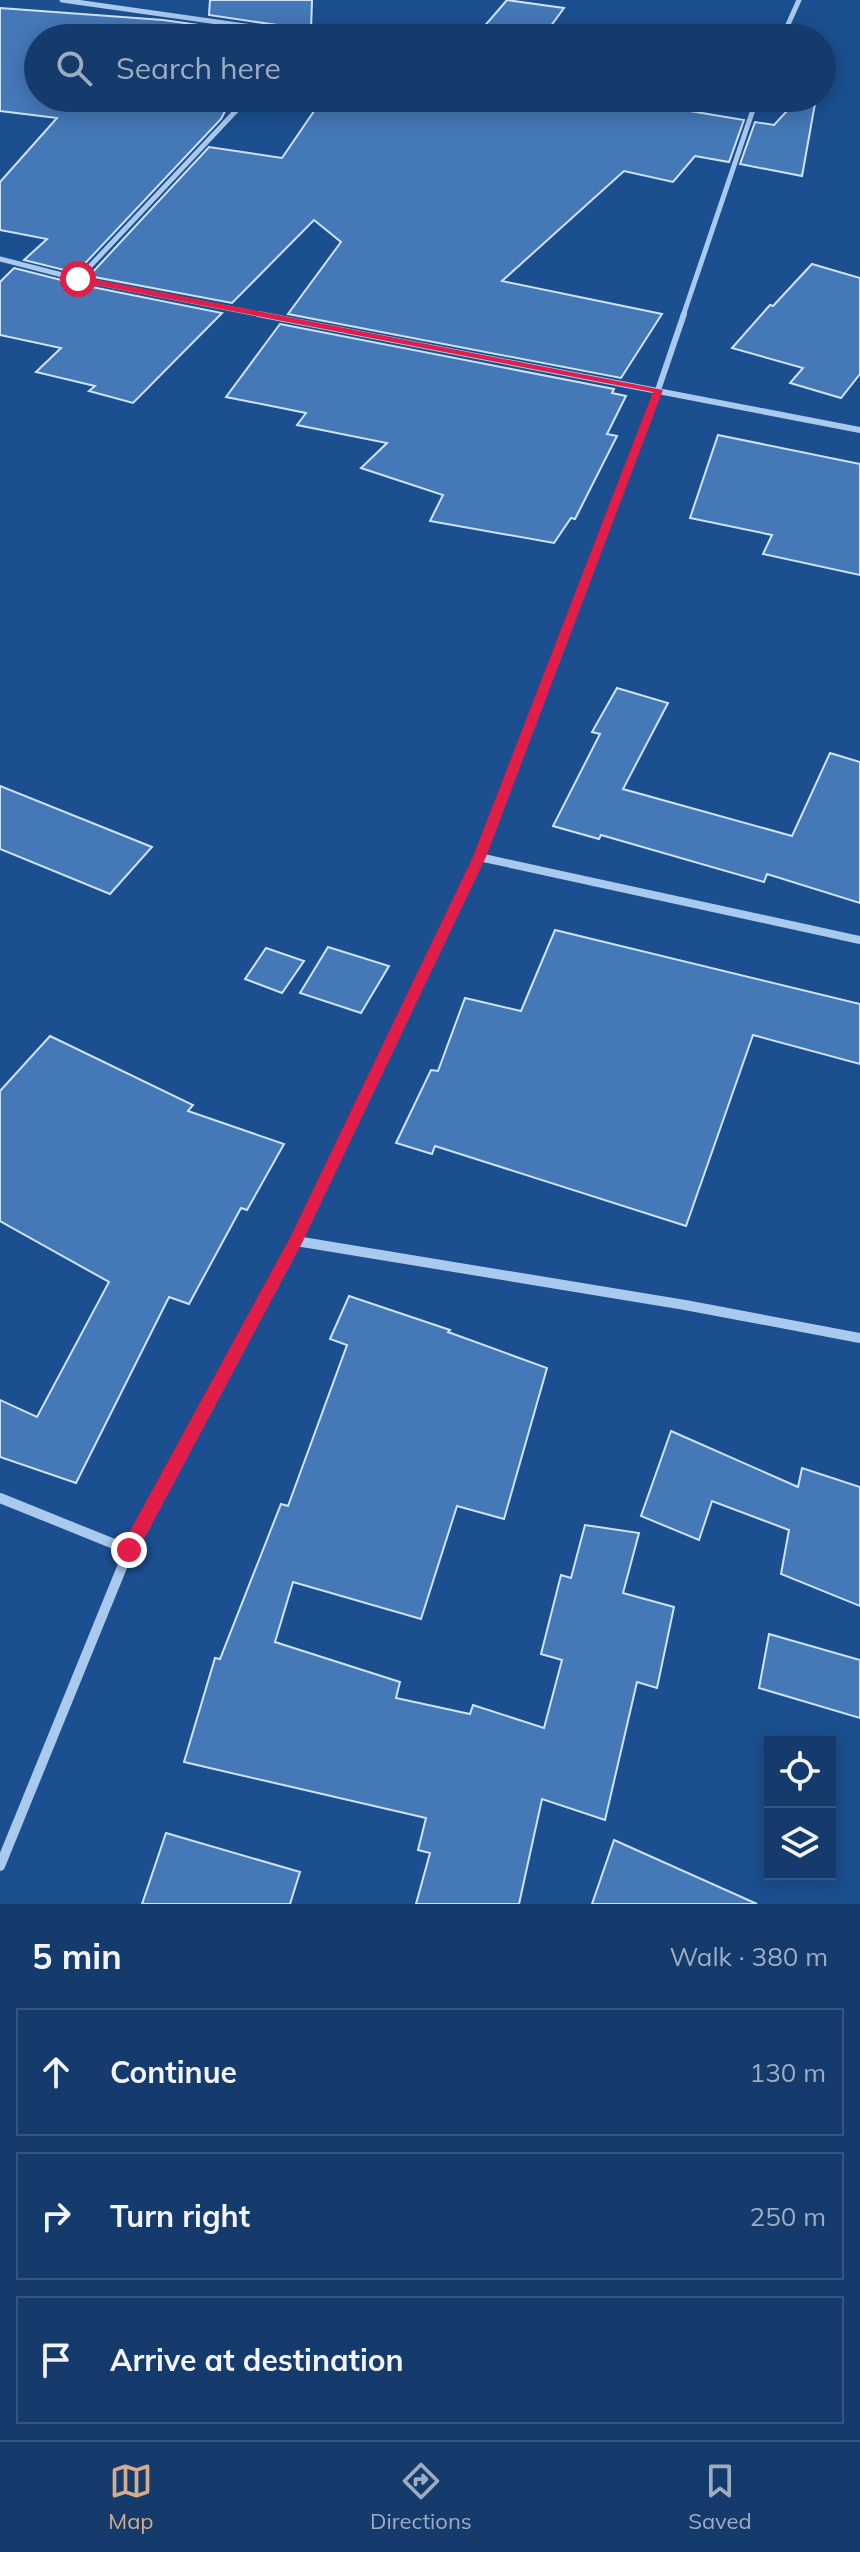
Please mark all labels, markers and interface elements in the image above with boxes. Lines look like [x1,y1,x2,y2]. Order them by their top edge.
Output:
search box [24,24,836,112]
icon: search [52,46,96,90]
text: Search here [116,49,281,87]
route start [60,261,96,297]
route end [111,1532,147,1568]
map controls [764,1736,836,1880]
button: locate [764,1736,836,1808]
button: layers [764,1808,836,1880]
text: 5 min [32,1935,122,1978]
text: Walk · 380 m [669,1940,828,1973]
icon: ahead [34,2050,78,2094]
text: Continue [110,2053,237,2091]
text: 130 m [750,2056,826,2089]
icon: right [34,2194,78,2238]
text: Turn right [110,2197,250,2235]
text: 250 m [750,2200,826,2233]
icon: arrive [34,2338,78,2382]
text: Arrive at destination [110,2341,404,2379]
tab: Map [108,2459,154,2535]
tab: Directions [370,2459,472,2535]
tab: Saved [688,2459,752,2535]

